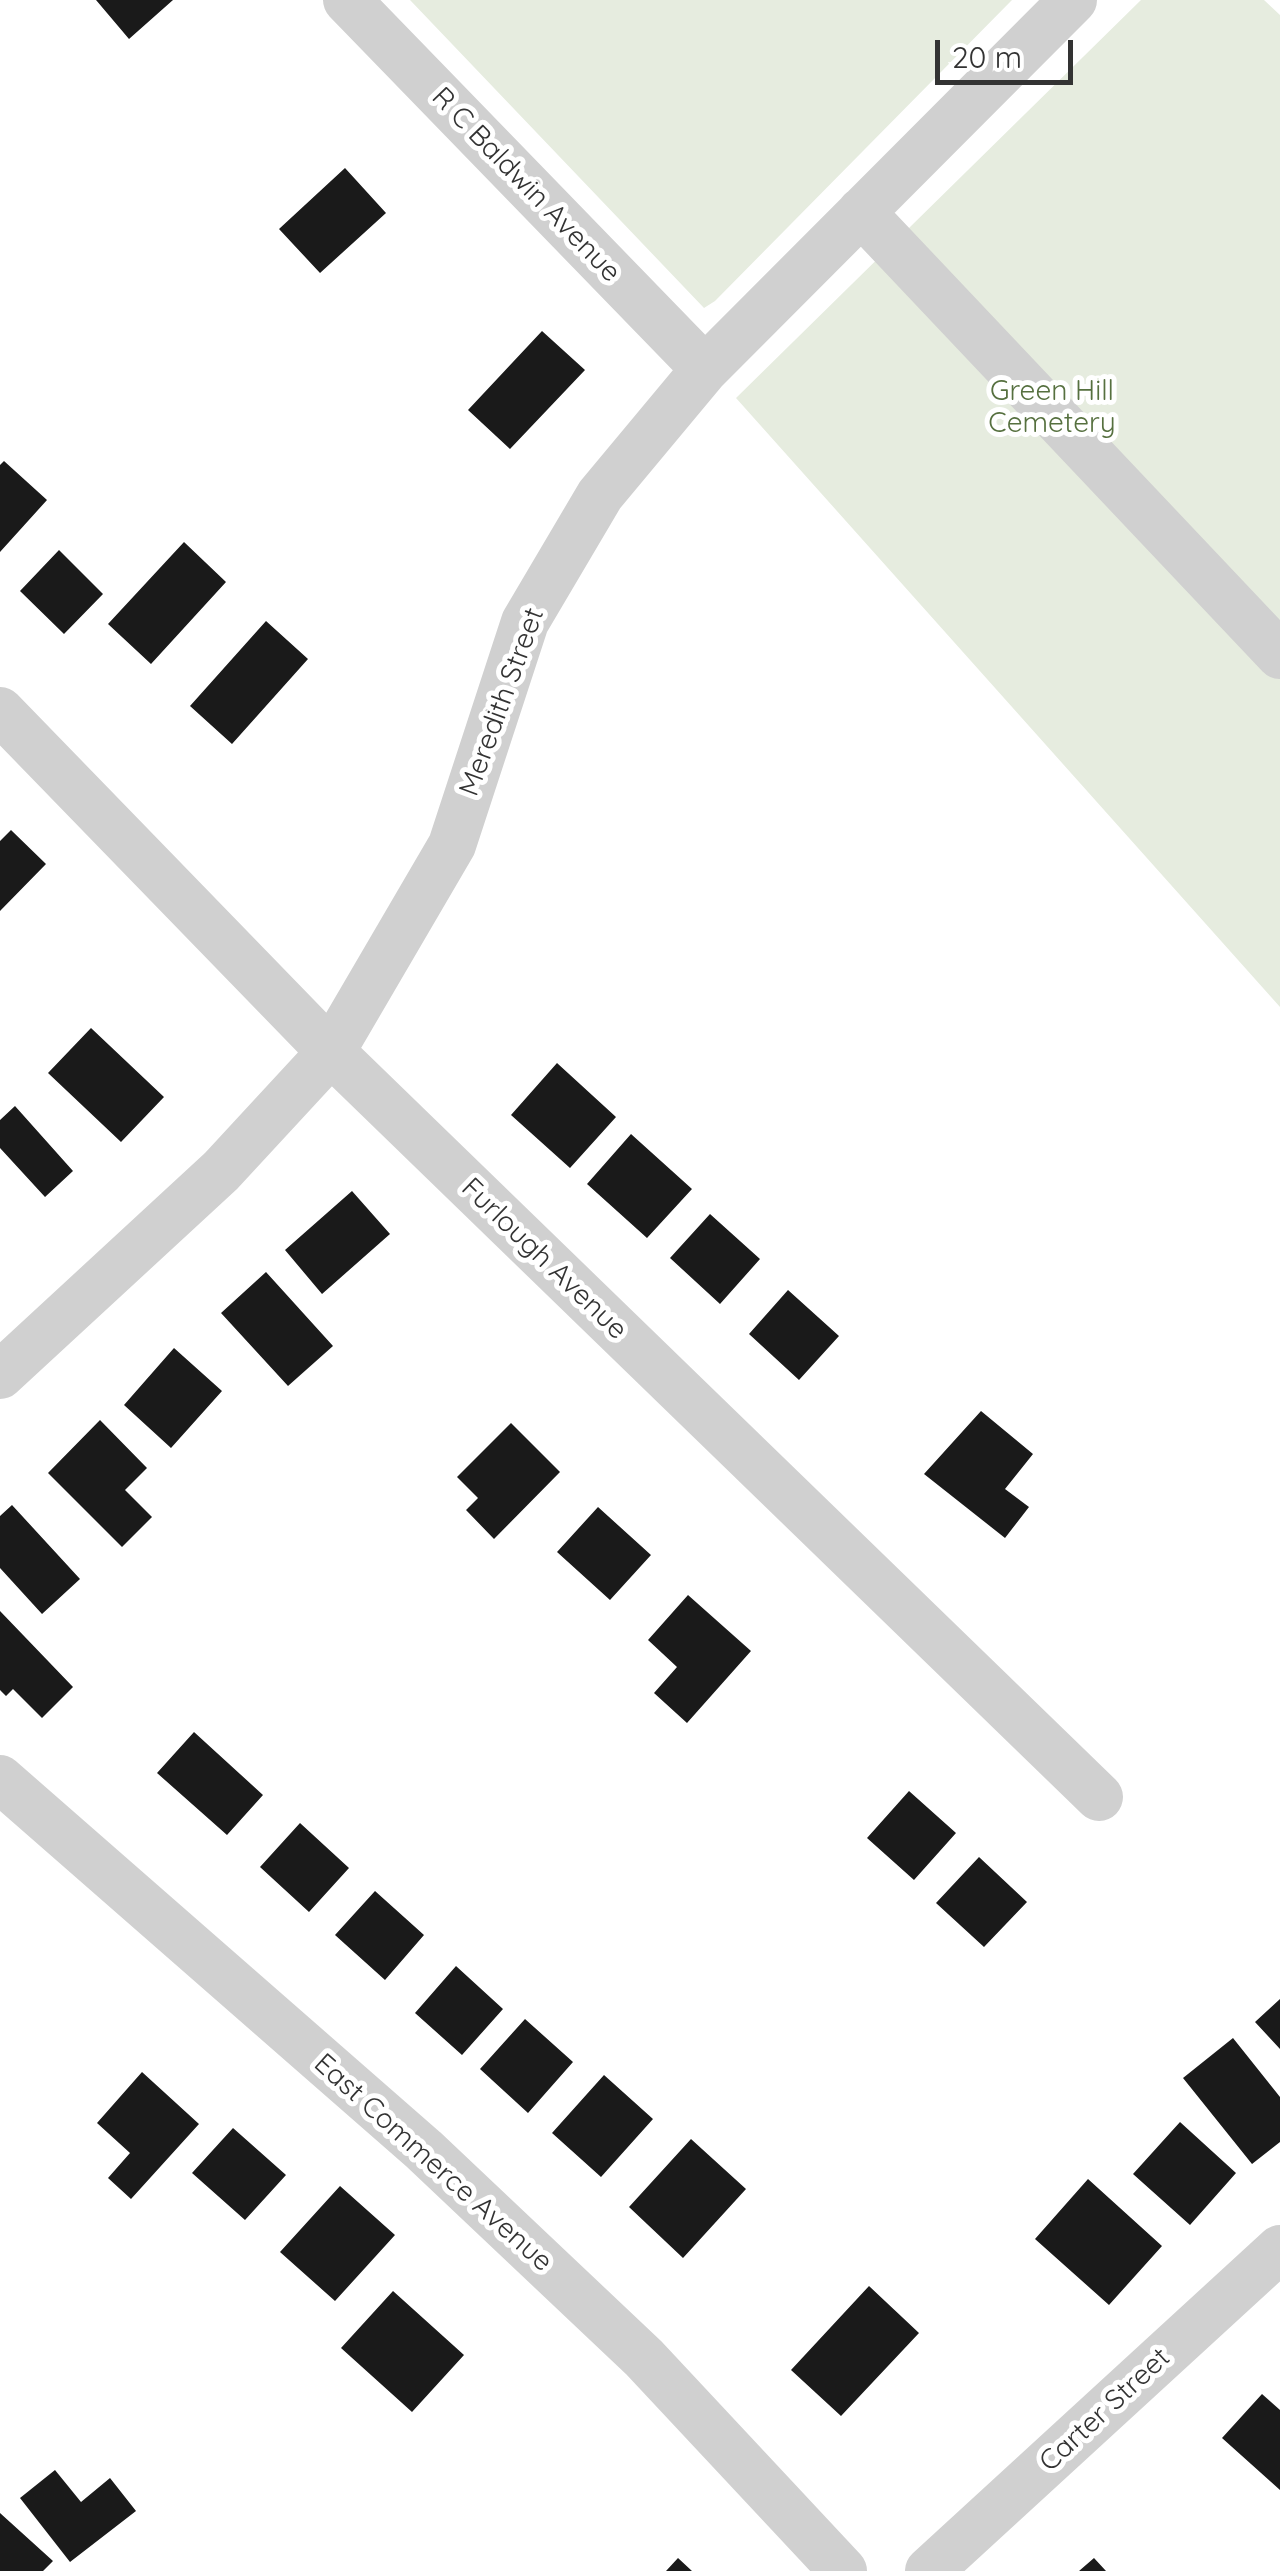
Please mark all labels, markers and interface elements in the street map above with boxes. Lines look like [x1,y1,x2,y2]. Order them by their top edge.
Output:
scale bar [940,20,1078,82]
text: 20 m [952,38,1022,76]
street label: R C Baldwin Avenue [425,81,627,289]
park label: Green Hill Cemetery [988,375,1116,441]
street label: Meredith Street [452,603,552,801]
street label: Furlough Avenue [454,1171,634,1347]
street label: East Commerce Avenue [307,2047,559,2279]
street label: Carter Street [1033,2341,1177,2479]

